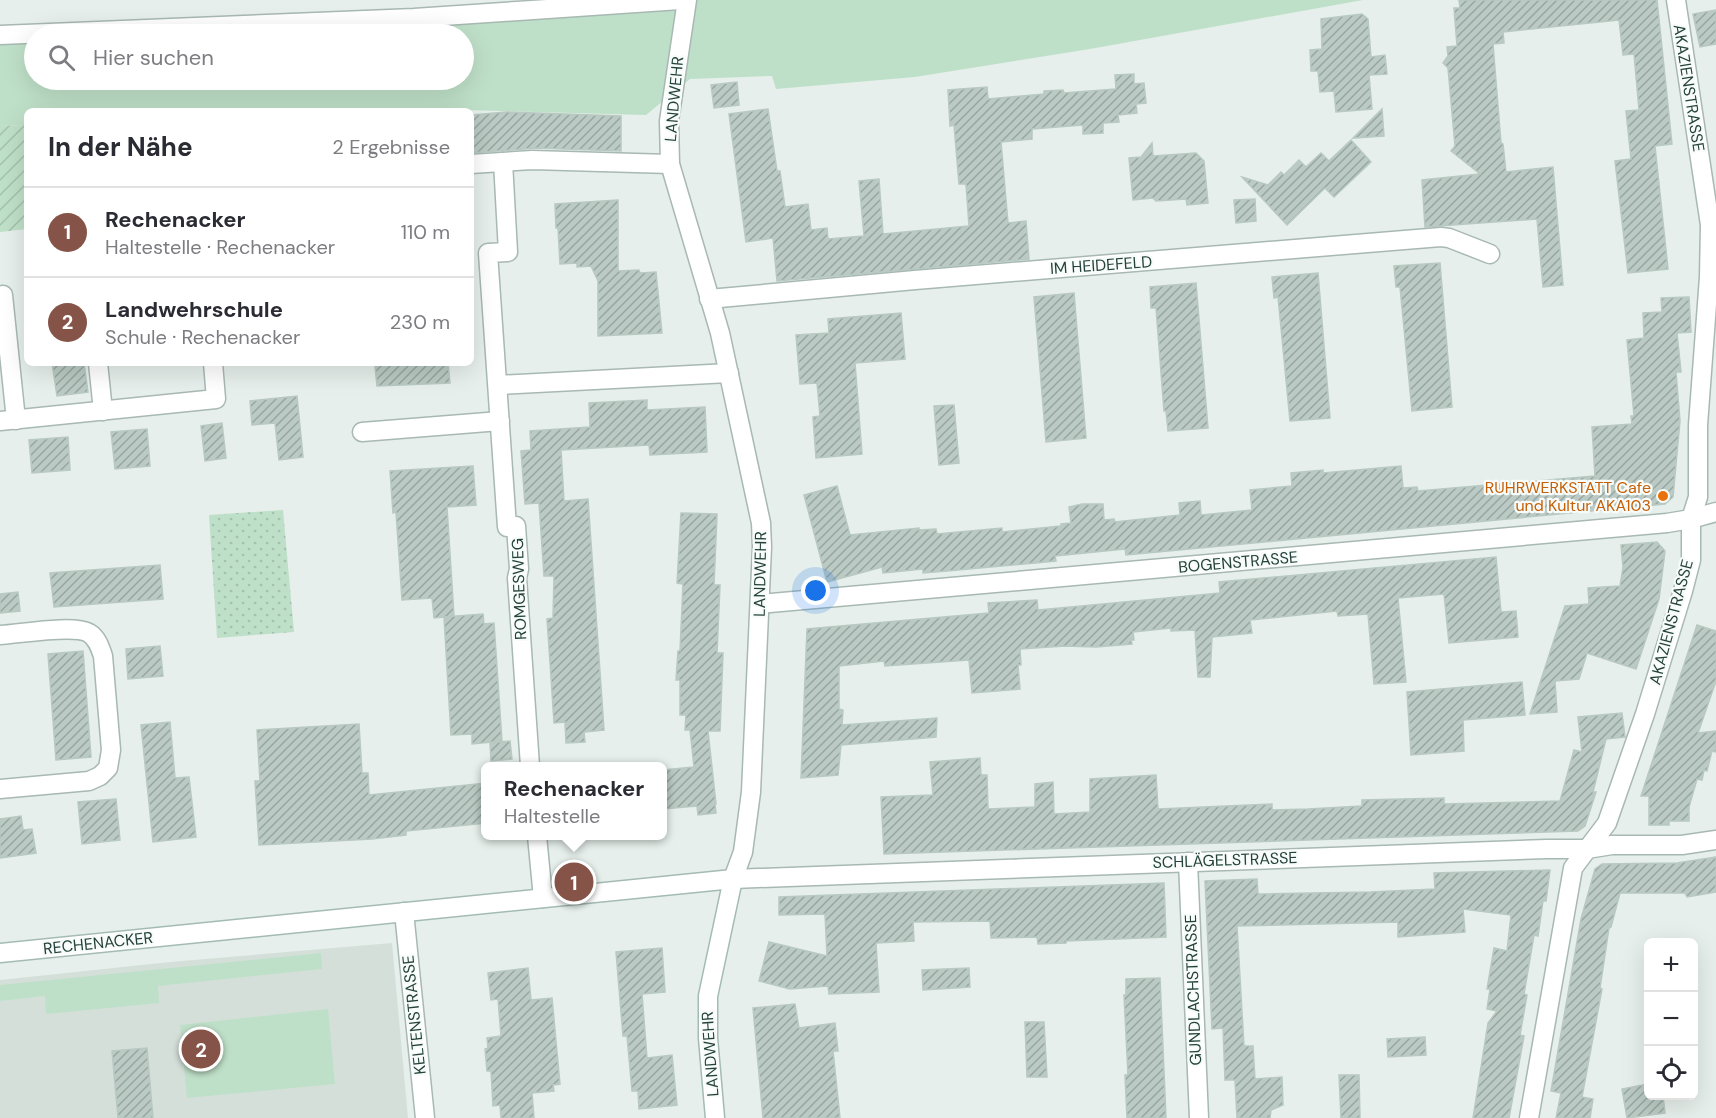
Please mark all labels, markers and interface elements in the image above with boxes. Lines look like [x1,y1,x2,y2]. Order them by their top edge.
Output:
street label: AKAZIENSTRASSE [1669,23,1709,153]
search box [24,24,474,90]
icon: search [45,41,78,74]
text: Hier suchen [93,43,214,72]
street label: LANDWEHR [660,55,688,143]
text: In der Nähe [48,130,193,164]
text: 2 Ergebnisse [332,134,450,160]
text: Rechenacker [105,205,246,234]
text: 1 [64,219,71,245]
text: 110 m [401,219,450,245]
text: Haltestelle · Rechenacker [105,234,335,260]
street label: IM HEIDEFELD [1049,251,1153,279]
text: Landwehrschule [105,295,283,324]
text: 2 [62,309,73,335]
text: 230 m [390,309,450,335]
text: Schule · Rechenacker [105,324,300,350]
place label: RUHRWERKSTATT Cafe und Kultur AKA103 [1485,477,1651,516]
marker: RUHRWERKSTATT Cafe und Kultur AKA103 [1656,489,1670,503]
street label: LANDWEHR [749,531,771,617]
street label: ROMGESWEG [507,538,531,640]
street label: BOGENSTRASSE [1177,546,1299,578]
street label: AKAZIENSTRASSE [1644,557,1698,687]
your location [801,576,830,605]
popup [481,762,667,840]
text: Rechenacker [504,774,644,803]
text: Haltestelle [504,803,600,829]
street label: SCHLÄGELSTRASSE [1152,847,1298,873]
pin: 1 [554,860,594,904]
street label: GUNDLACHSTRASSE [1180,914,1206,1066]
street label: RECHENACKER [42,927,154,959]
map controls [1644,938,1698,1100]
button: + [1644,938,1698,992]
street label: KELTENSTRASSE [397,954,431,1076]
button: − [1644,992,1698,1046]
street label: LANDWEHR [697,1011,723,1097]
pin: 2 [182,1026,220,1072]
button: locate [1644,1046,1698,1100]

